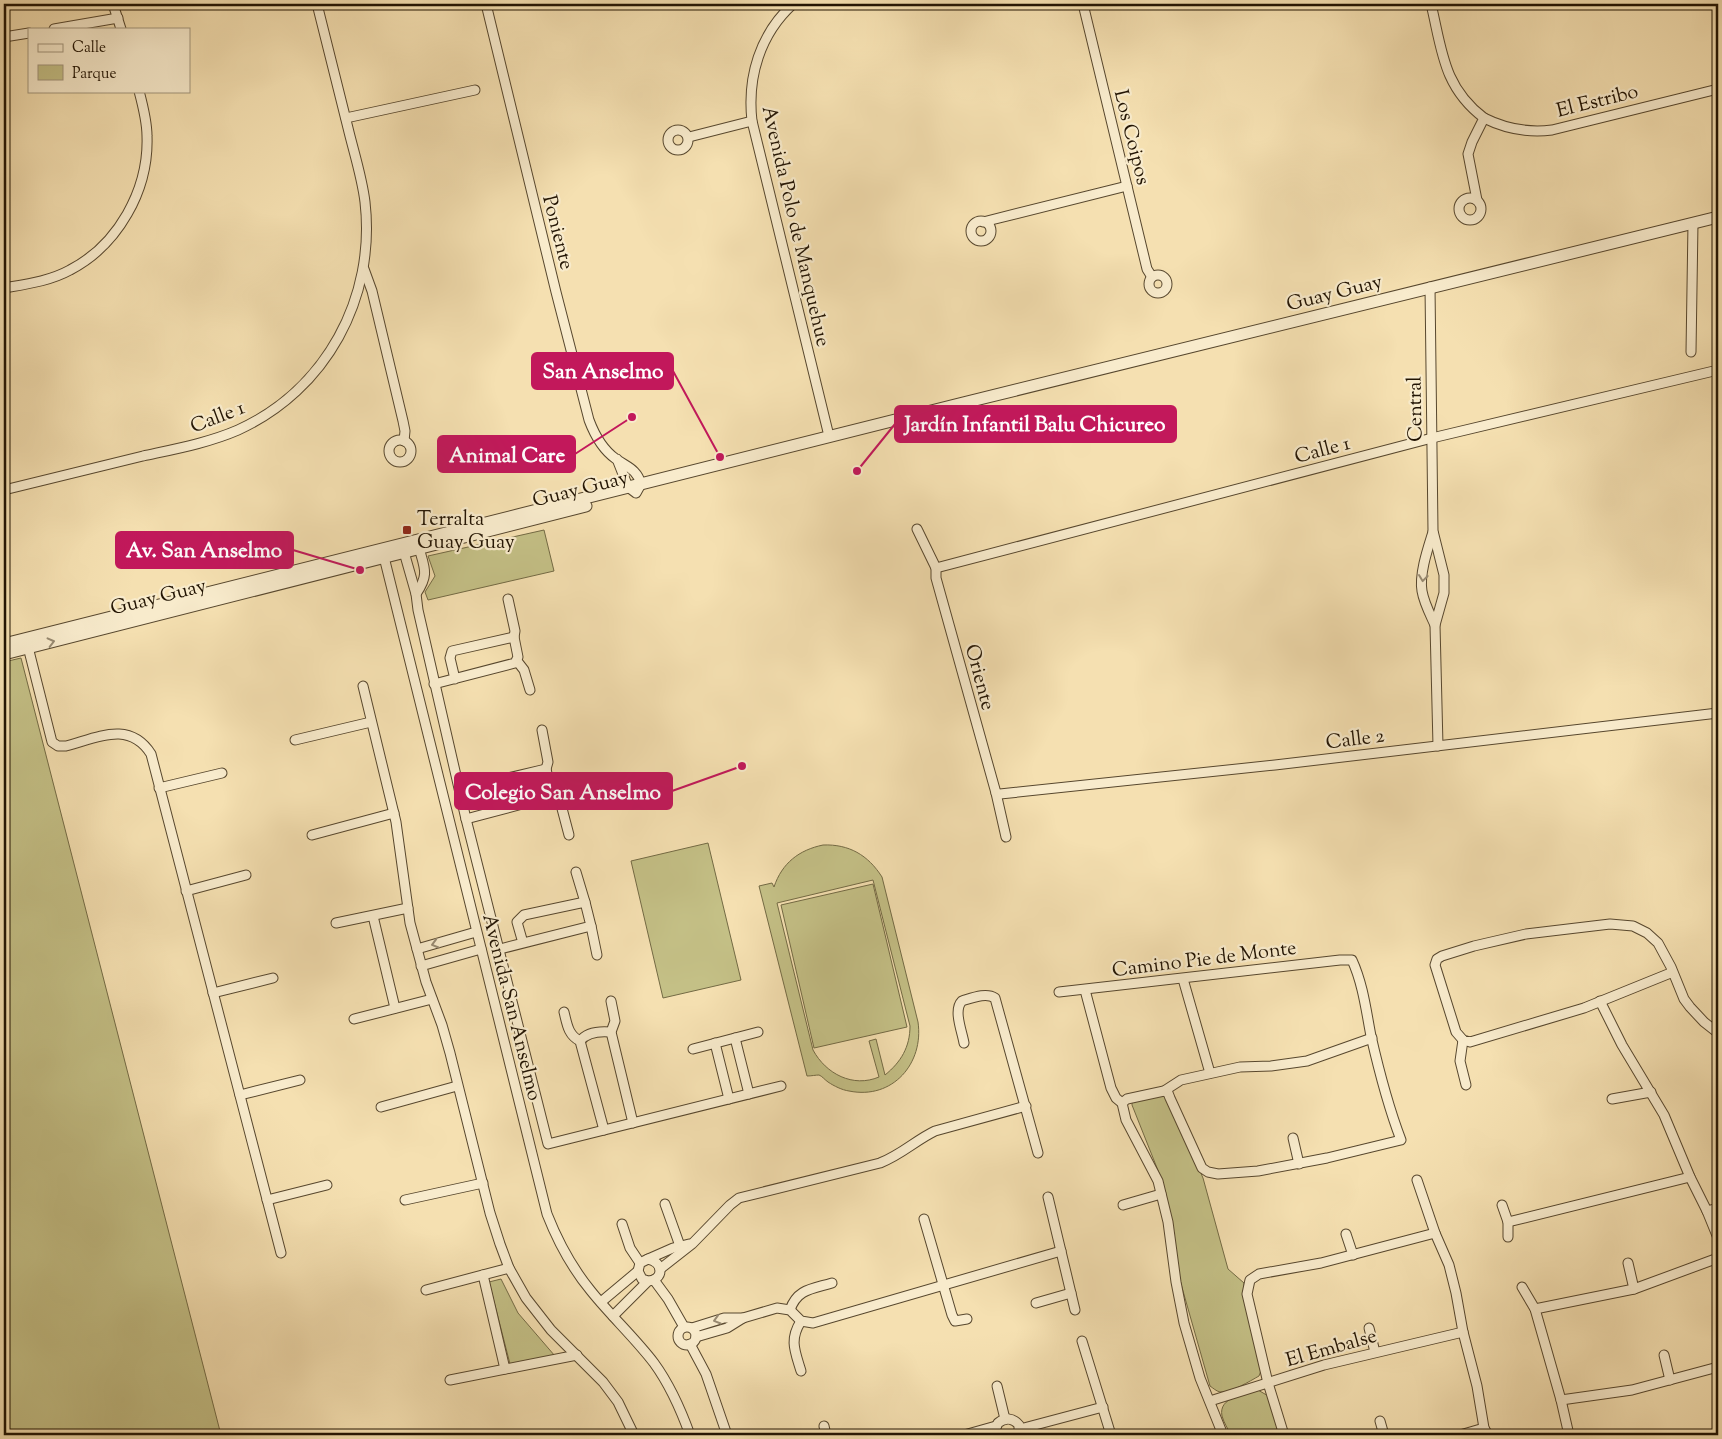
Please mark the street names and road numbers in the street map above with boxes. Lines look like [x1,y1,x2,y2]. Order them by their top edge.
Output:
street label: El Estribo [1554,78,1642,127]
street label: Los Coipos [1105,87,1156,188]
street label: Avenida Polo de Manquehue [753,103,836,350]
street label: Poniente [533,192,580,273]
street label: Guay Guay [1284,269,1386,320]
street label: Central [1401,375,1432,442]
street label: Calle 1 [186,395,250,442]
street label: Calle 1 [1292,430,1354,473]
street label: Guay Guay [530,465,632,516]
street label: Guay Guay [108,573,210,624]
street label: Oriente [956,641,1001,714]
street label: Calle 2 [1324,722,1386,758]
street label: Avenida San Anselmo [473,911,548,1104]
street label: Camino Pie de Monte [1110,935,1298,986]
street label: El Embalse [1283,1323,1381,1376]

